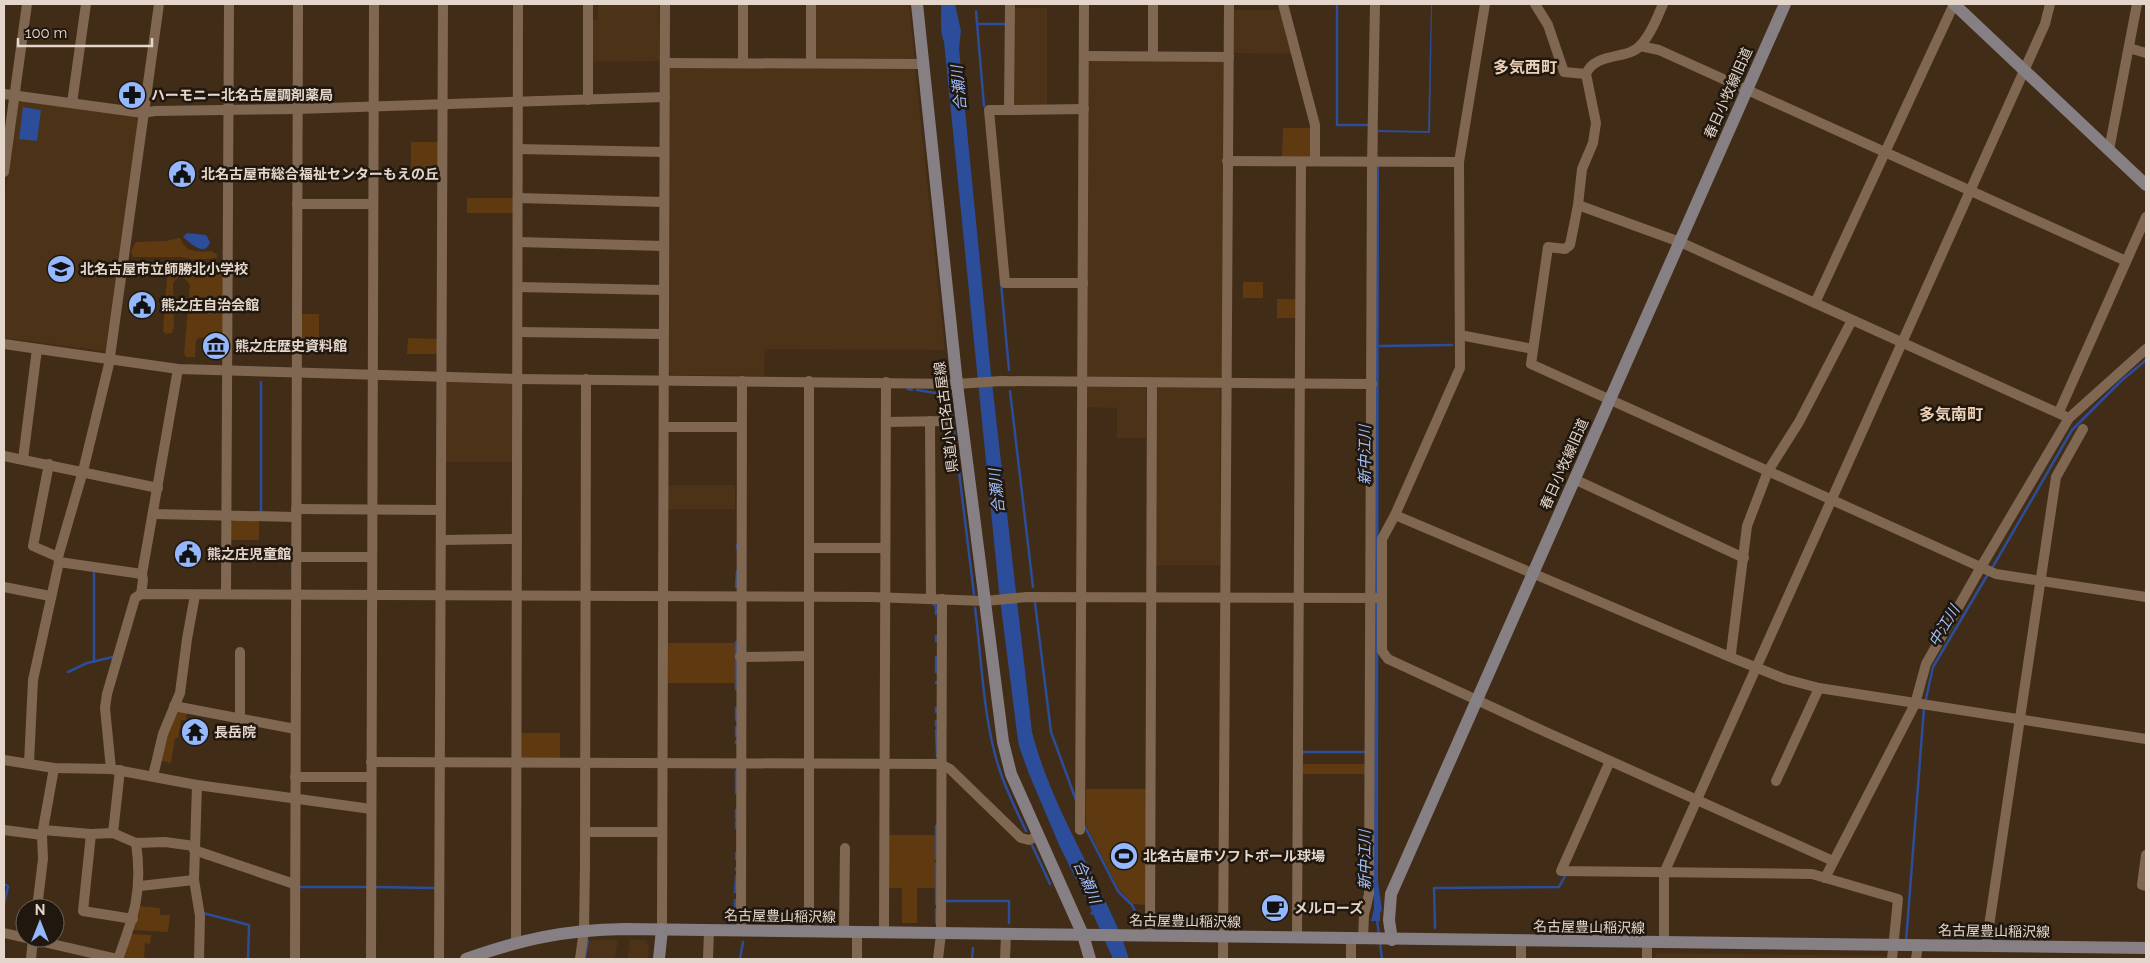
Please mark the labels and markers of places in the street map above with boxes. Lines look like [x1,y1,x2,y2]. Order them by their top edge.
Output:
pharmacy icon: ハーモニー北名古屋調剤薬局 [117,80,147,110]
place label: ハーモニー北名古屋調剤薬局 [151,87,333,103]
public building icon: 北名古屋市総合福祉センターもえの丘 [167,159,197,189]
place label: 北名古屋市総合福祉センターもえの丘 [201,166,439,182]
school or university icon: 北名古屋市立師勝北小学校 [46,254,76,284]
place label: 北名古屋市立師勝北小学校 [80,261,248,277]
public building icon: 熊之庄自治会館 [127,290,157,320]
place label: 熊之庄自治会館 [161,297,259,313]
museum icon: 熊之庄歴史資料館 [201,331,231,361]
place label: 熊之庄歴史資料館 [235,338,347,354]
public building icon: 熊之庄児童館 [173,539,203,569]
place label: 熊之庄児童館 [207,546,291,562]
temple icon: 長岳院 [180,717,210,747]
place label: 長岳院 [214,724,256,740]
sports icon: 北名古屋市ソフトボール球場 [1109,841,1139,871]
place label: 北名古屋市ソフトボール球場 [1143,848,1325,864]
cafe icon: メルローズ [1260,893,1290,923]
place label: メルローズ [1294,900,1363,916]

